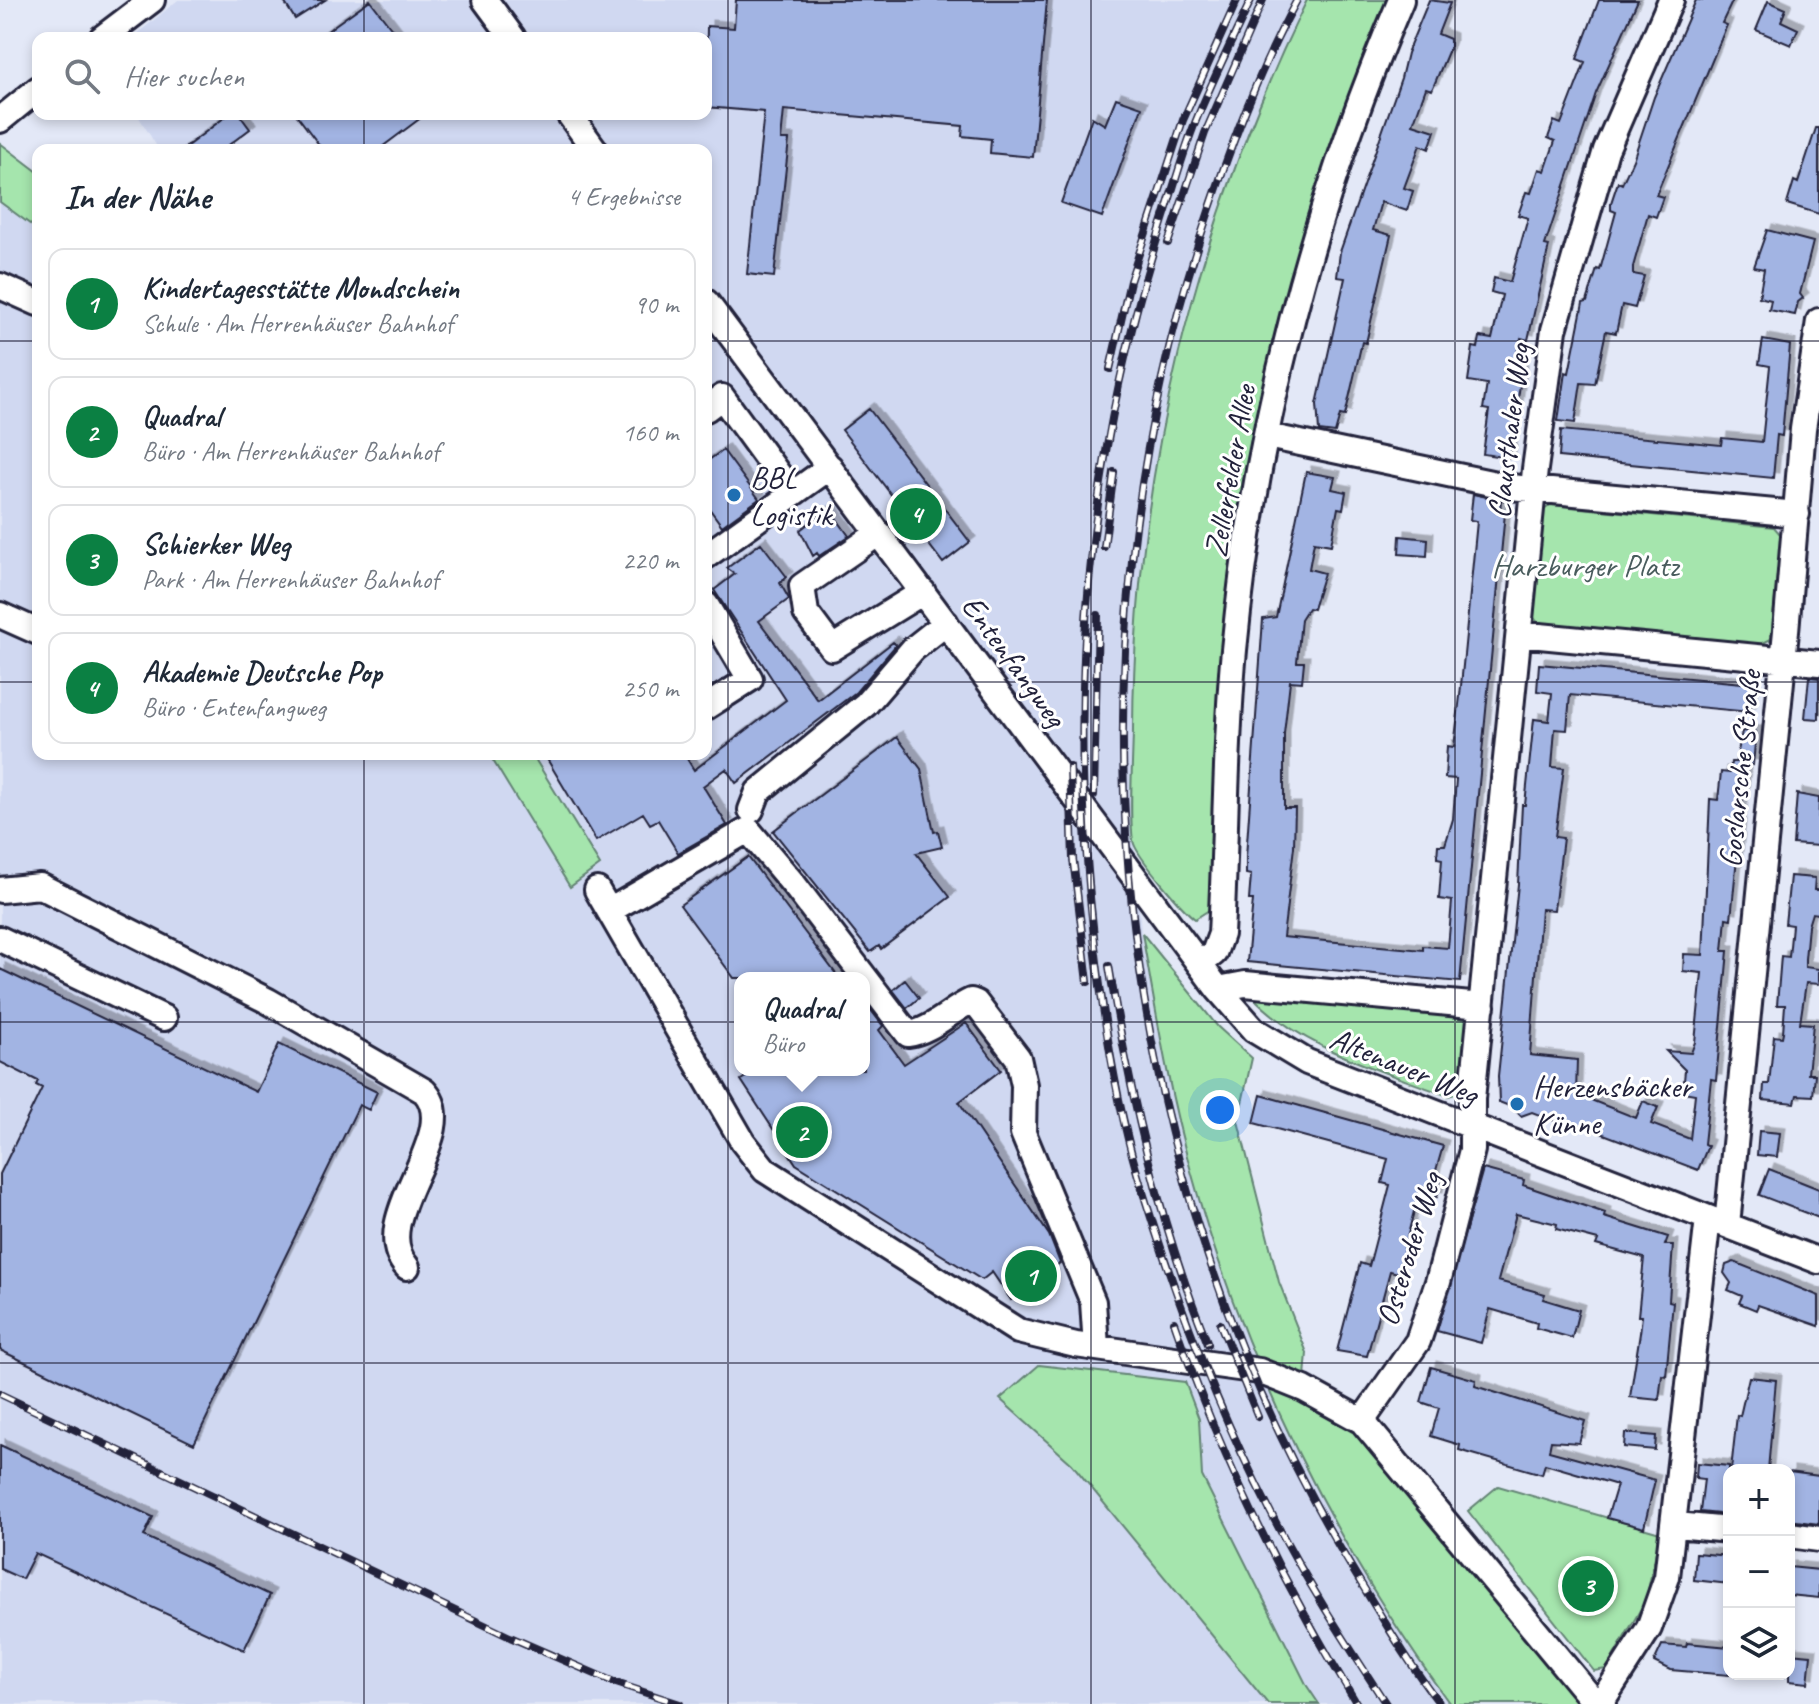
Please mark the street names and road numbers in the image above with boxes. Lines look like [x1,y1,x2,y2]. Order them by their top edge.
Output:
street label: Clausthaler Weg [1478,340,1540,521]
street label: Zellerfelder Allee [1195,379,1266,560]
street label: Entenfangweg [952,587,1077,737]
street label: Goslarsche Straße [1709,666,1771,869]
street label: Altenauer Weg [1324,1018,1486,1115]
street label: Osteroder Weg [1366,1166,1452,1331]

